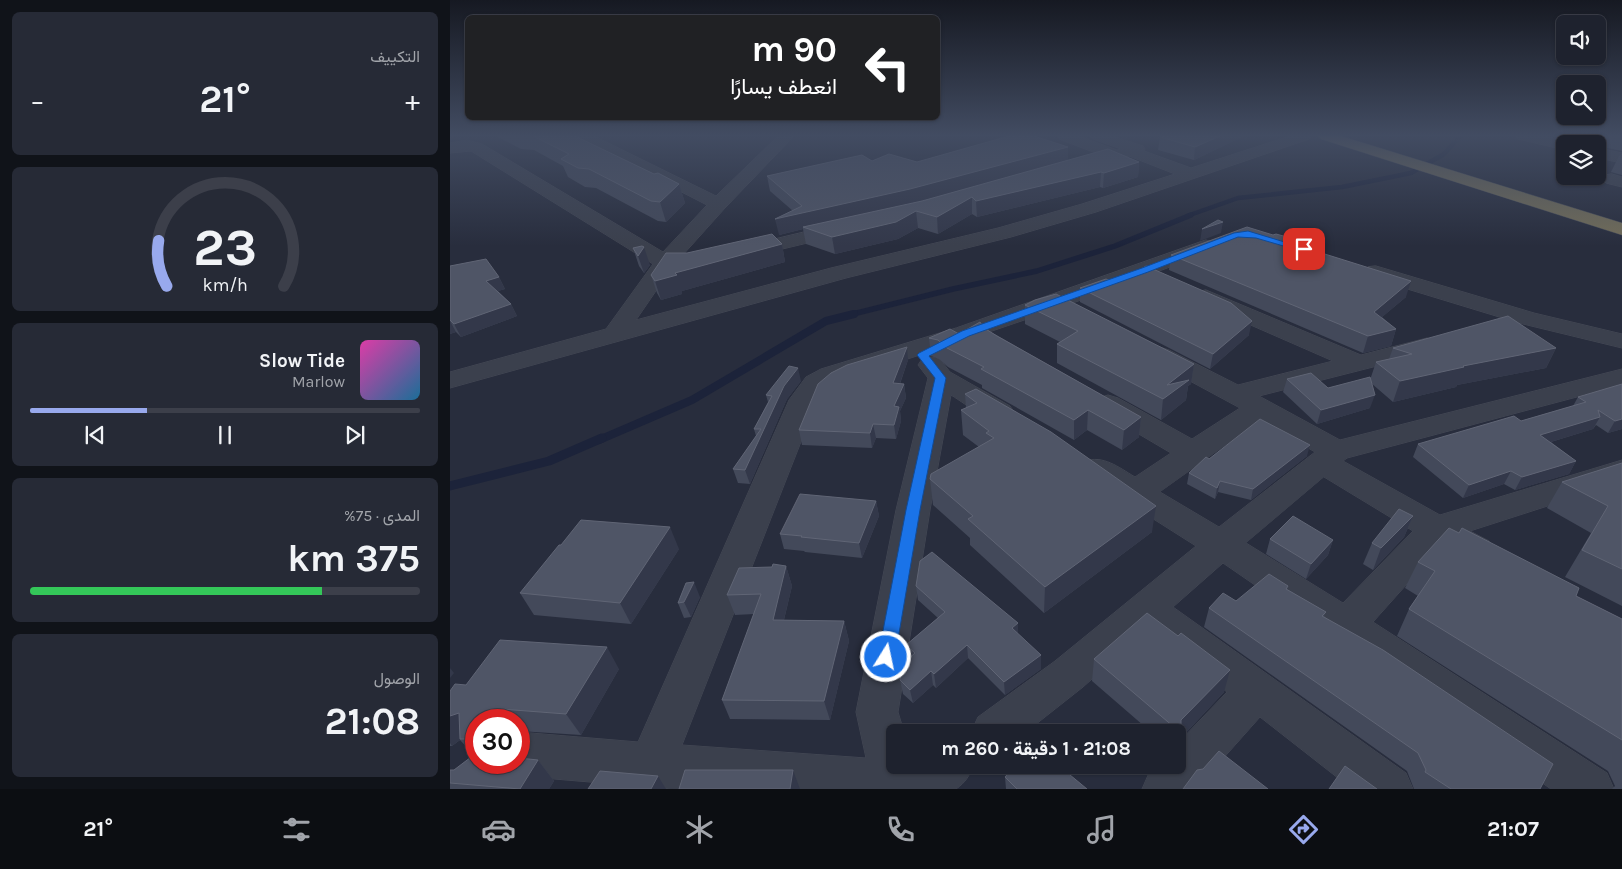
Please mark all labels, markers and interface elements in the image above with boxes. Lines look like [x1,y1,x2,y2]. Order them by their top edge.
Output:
map controls [1556,15,1606,185]
button: sound [1556,15,1606,65]
text: 90 m [751,29,837,70]
icon: left [855,35,920,100]
text: التكييف [370,47,420,66]
text: انعطف يسارًا [730,74,837,100]
button: search [1556,75,1606,125]
text: 21° [199,77,251,122]
text: − [30,84,45,117]
text: + [405,84,420,117]
button: layers [1556,135,1606,185]
text: 23 [193,217,257,278]
pin [1283,228,1325,270]
icon: arrive [1290,235,1318,263]
text: km/h [202,275,248,296]
text: Slow Tide [259,350,345,372]
text: Marlow [292,372,345,391]
icon: previous [81,421,109,449]
icon: pause [211,421,239,449]
icon: next [341,421,369,449]
text: المدى · 75% [344,506,420,525]
text: 375 km [287,536,420,581]
position arrow [859,630,911,682]
text: الوصول [374,669,420,688]
text: 21:08 [325,699,420,744]
speed limit sign: 30 [465,709,530,774]
text: 21:08 · 1 دقيقة · 260 m [941,738,1131,760]
icon: filters [279,812,314,847]
icon: car [481,812,516,847]
icon: climate [682,812,717,847]
icon: phone [883,812,918,847]
icon: music [1084,812,1119,847]
icon: directions [1286,812,1321,847]
text: 21° [83,816,113,842]
text: 21:07 [1487,816,1539,842]

